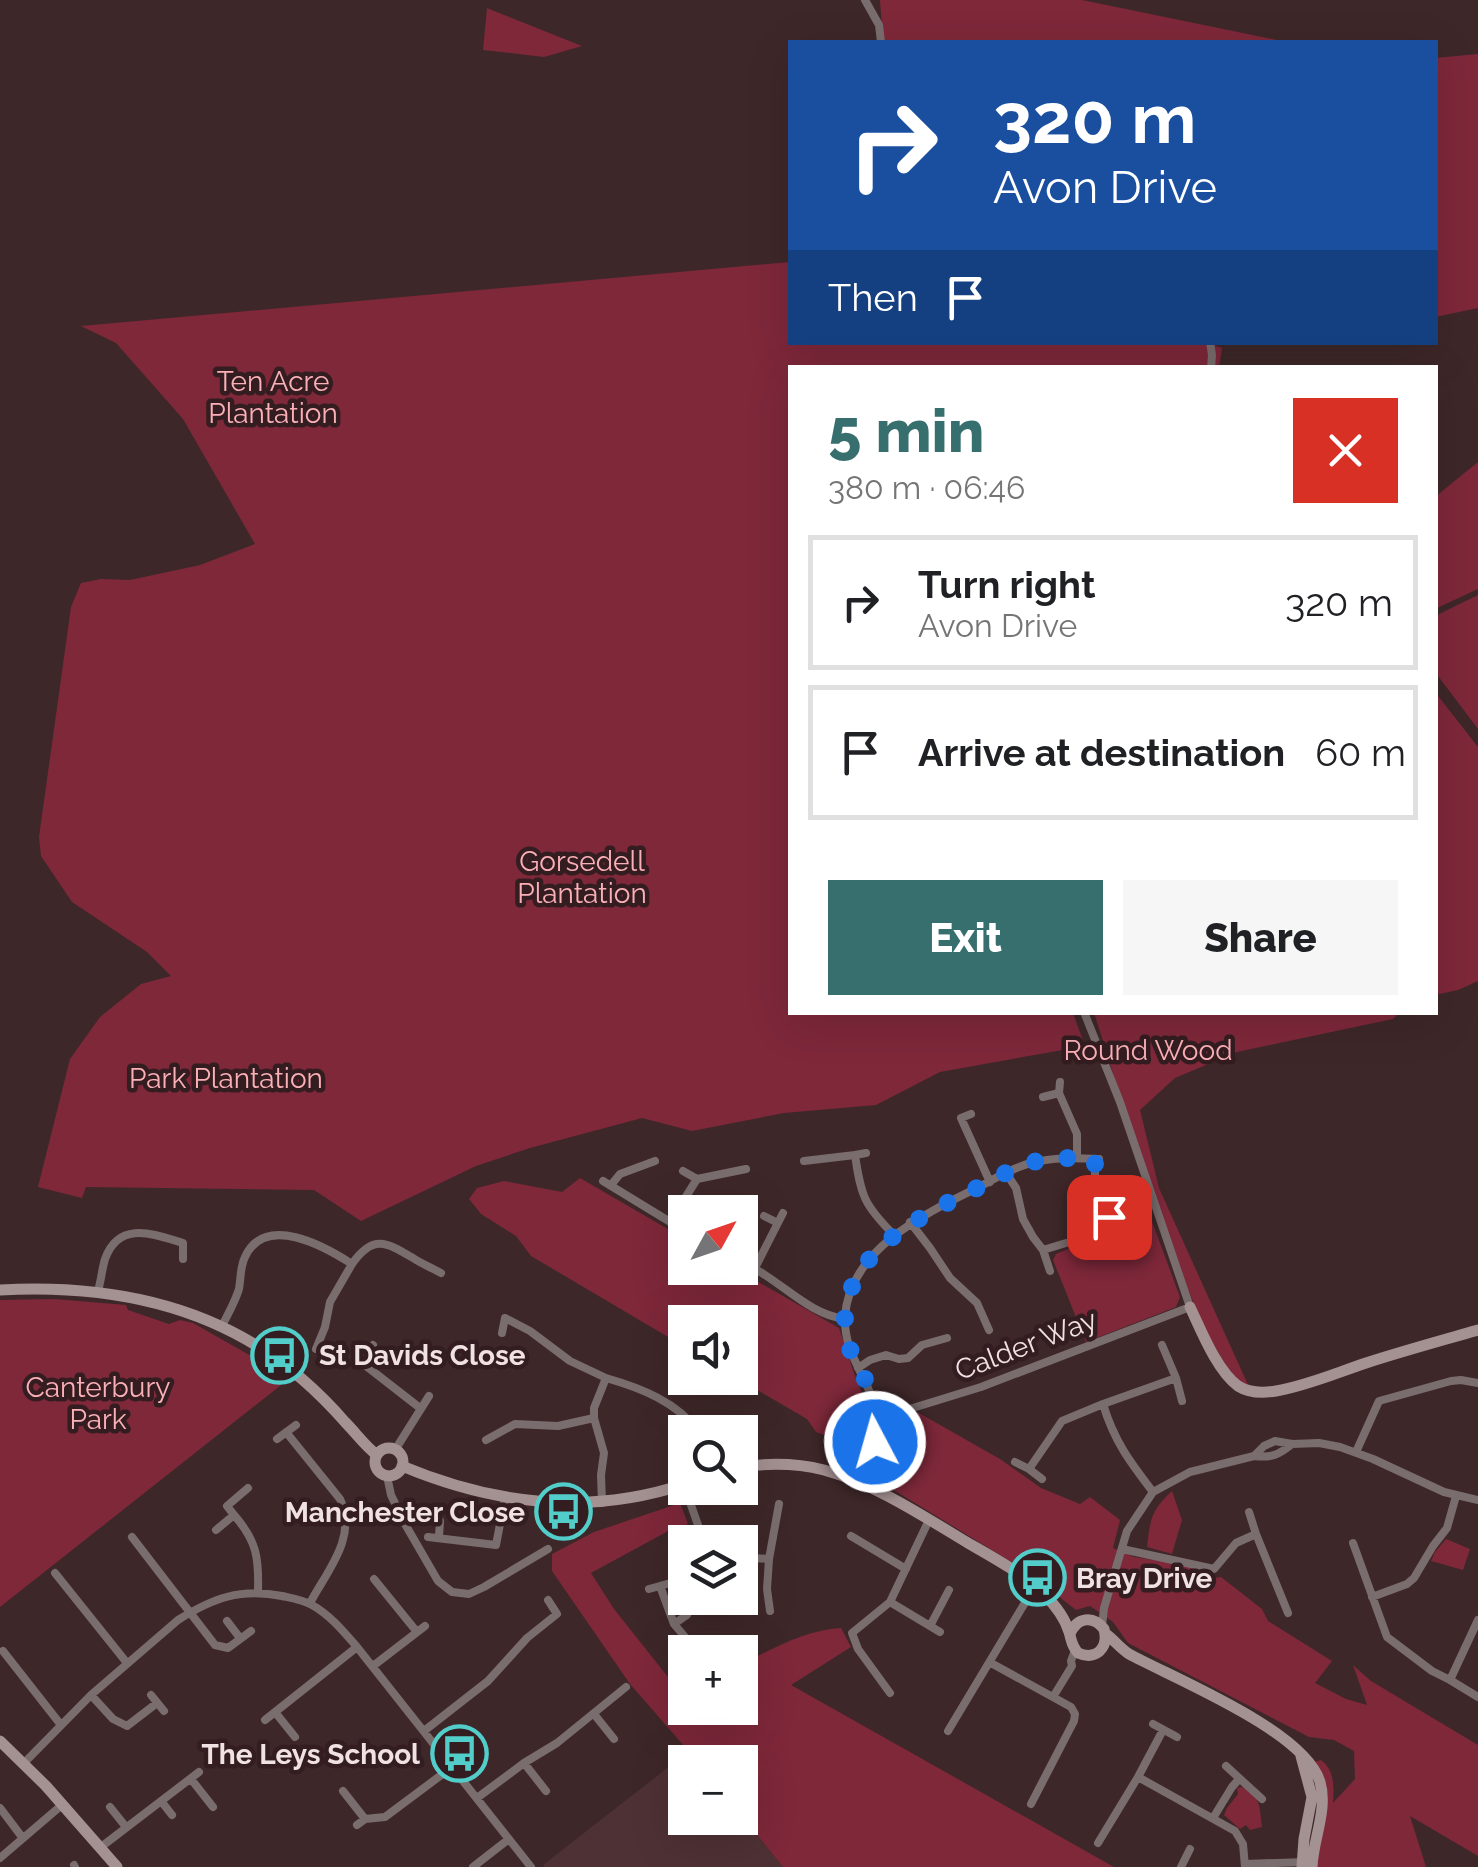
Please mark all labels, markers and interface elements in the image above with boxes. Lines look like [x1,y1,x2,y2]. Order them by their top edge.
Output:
text: 320 m [993,77,1197,159]
icon: right [828,80,958,210]
text: Avon Drive [993,161,1217,214]
icon: arrive [938,270,993,325]
text: Then [828,275,918,320]
park label: Ten Acre Plantation [208,365,338,430]
text: 5 min [828,396,984,466]
button: close [1293,398,1398,503]
text: 380 m · 06:46 [828,469,1025,506]
text: Turn right [918,562,1095,607]
icon: right [833,575,888,630]
text: 320 m [1285,580,1393,625]
text: Avon Drive [918,607,1077,644]
icon: arrive [833,725,888,780]
text: Arrive at destination [918,730,1285,775]
text: 60 m [1315,730,1406,775]
park label: Gorsedell Plantation [517,845,647,910]
button: Exit [828,880,1103,995]
button: Share [1123,880,1398,995]
park label: Round Wood [1063,1034,1233,1067]
park label: Park Plantation [129,1062,323,1095]
pin [1067,1175,1152,1260]
icon: arrive [1082,1190,1137,1245]
north arrow [668,1195,758,1285]
map controls [668,1195,758,1835]
street label: Calder Way [950,1303,1102,1387]
button: sound [668,1305,758,1395]
bus stop icon: St Davids Close [250,1325,310,1385]
place label: St Davids Close [319,1339,526,1372]
park label: Canterbury Park [26,1371,170,1436]
position arrow [823,1390,927,1494]
button: search [668,1415,758,1505]
bus stop icon: Manchester Close [534,1482,594,1542]
place label: Manchester Close [285,1496,525,1529]
button: layers [668,1525,758,1615]
bus stop icon: Bray Drive [1007,1548,1067,1608]
place label: Bray Drive [1076,1562,1213,1595]
button: + [668,1635,758,1725]
bus stop icon: The Leys School [429,1724,489,1784]
place label: The Leys School [201,1738,420,1771]
button: − [668,1745,758,1835]

